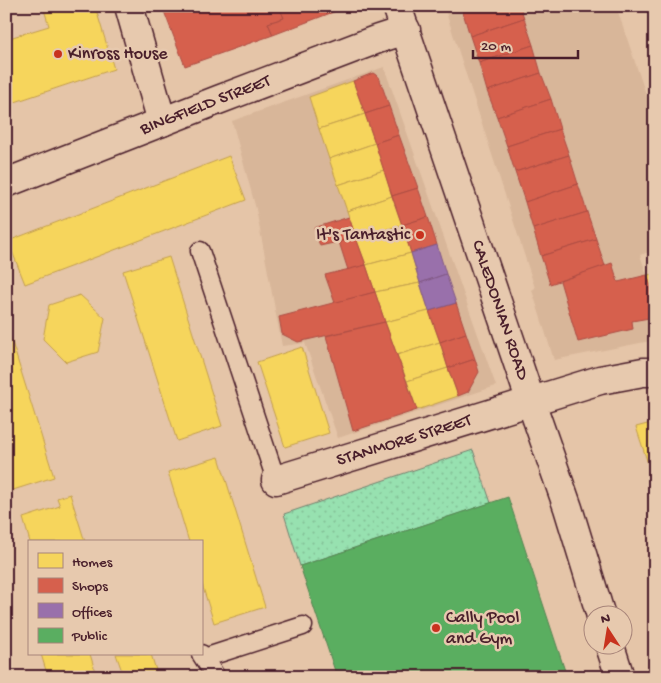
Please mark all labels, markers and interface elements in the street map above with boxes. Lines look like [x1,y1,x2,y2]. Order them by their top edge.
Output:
scale bar [473,28,578,60]
text: 20 m [481,38,511,56]
place label: Kinross House [68,44,168,65]
marker: Kinross House [52,48,64,60]
street label: BINGFIELD STREET [136,70,275,140]
place label: It's Tantastic [316,225,411,246]
marker: It's Tantastic [414,229,426,241]
street label: CALEDONIAN ROAD [467,237,533,383]
street label: STANMORE STREET [334,409,475,471]
legend [28,540,202,656]
text: Homes [72,554,113,572]
text: Shops [72,578,108,596]
text: Offices [72,604,112,622]
north arrow [584,606,634,656]
place label: Cally Pool and Gym [446,608,519,650]
text: N [600,610,612,629]
marker: Cally Pool and Gym [430,622,442,634]
text: Public [71,628,108,646]

